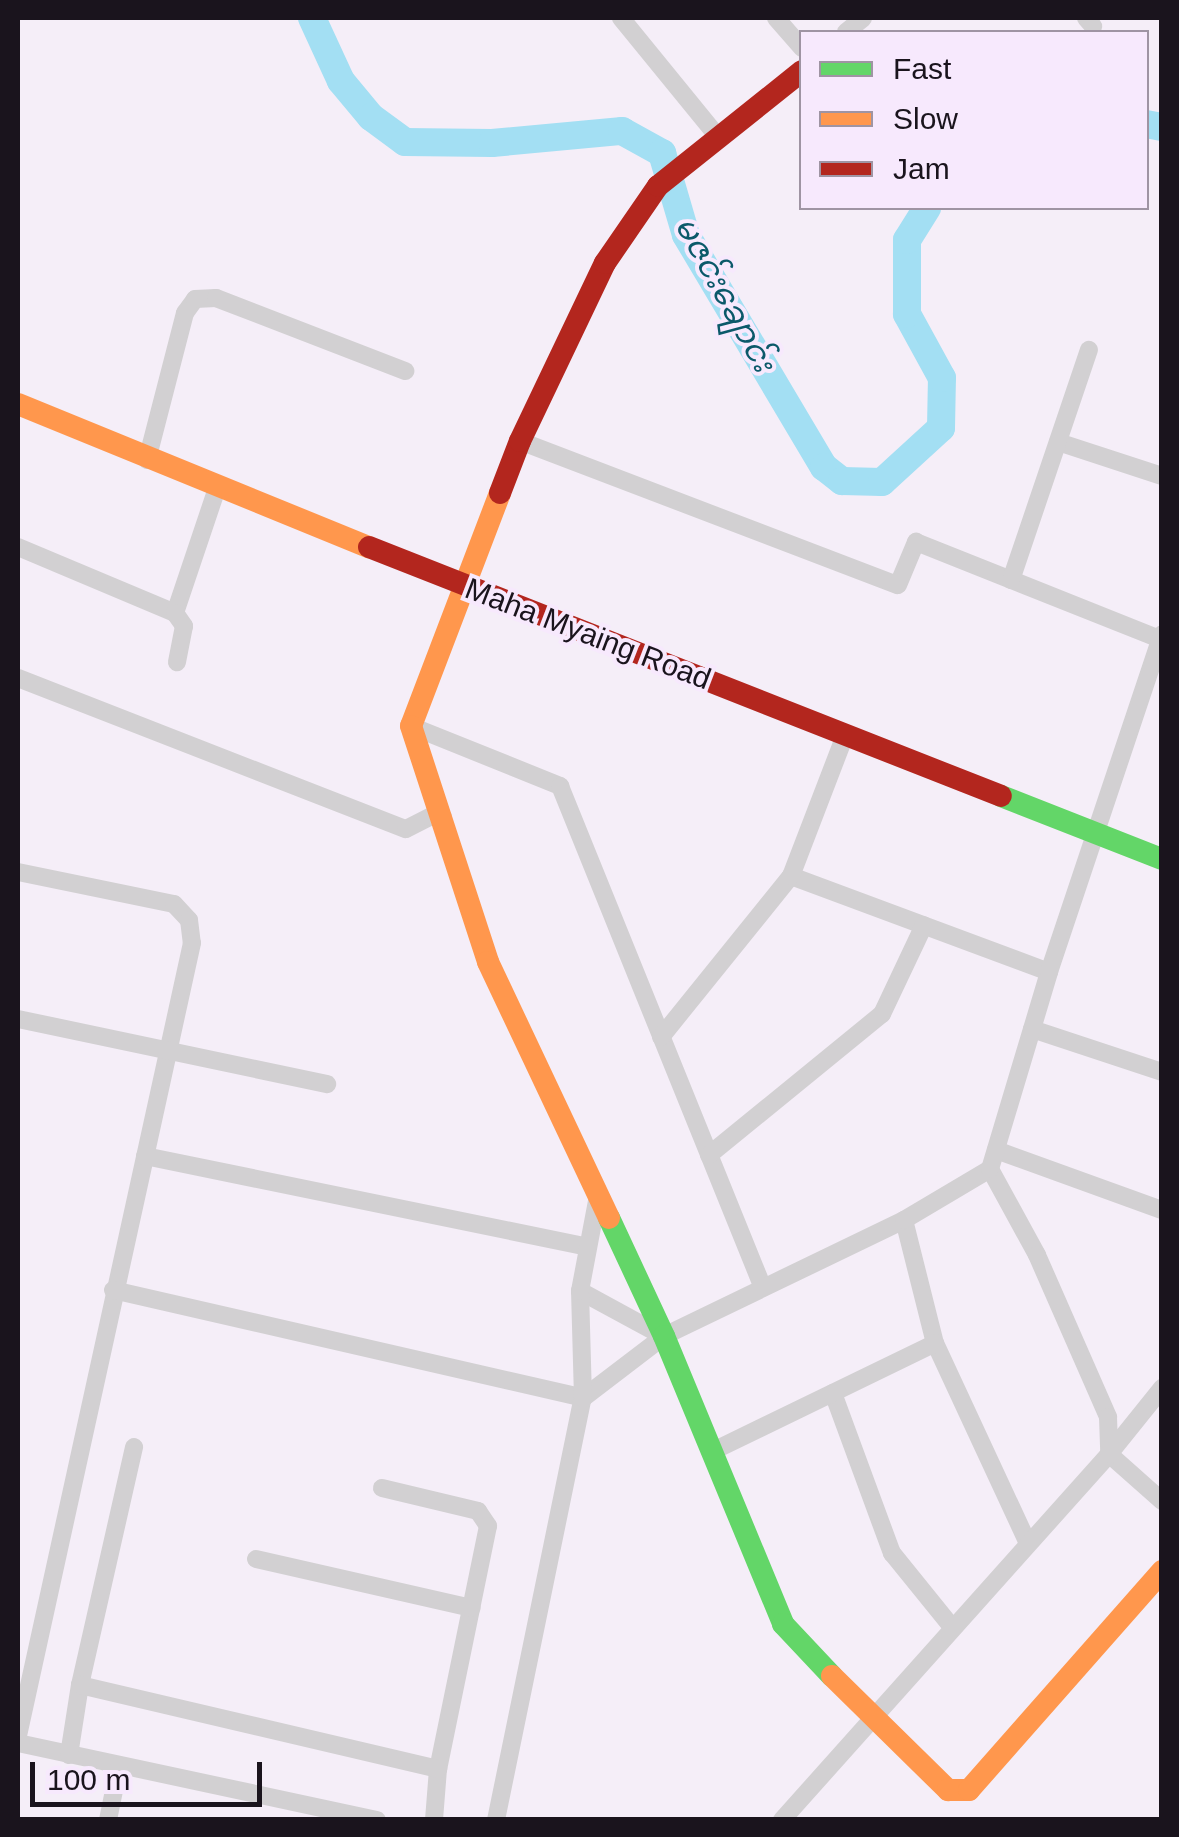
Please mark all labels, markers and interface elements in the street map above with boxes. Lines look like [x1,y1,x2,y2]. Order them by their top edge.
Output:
legend [799,30,1149,210]
text: Fast [893,52,951,85]
text: Slow [893,102,958,135]
text: Jam [893,152,950,185]
water label: မဇင်းချောင်း [667,210,783,378]
street label: Maha Myaing Road [460,571,716,697]
scale bar [35,1742,268,1804]
text: 100 m [47,1763,130,1796]

